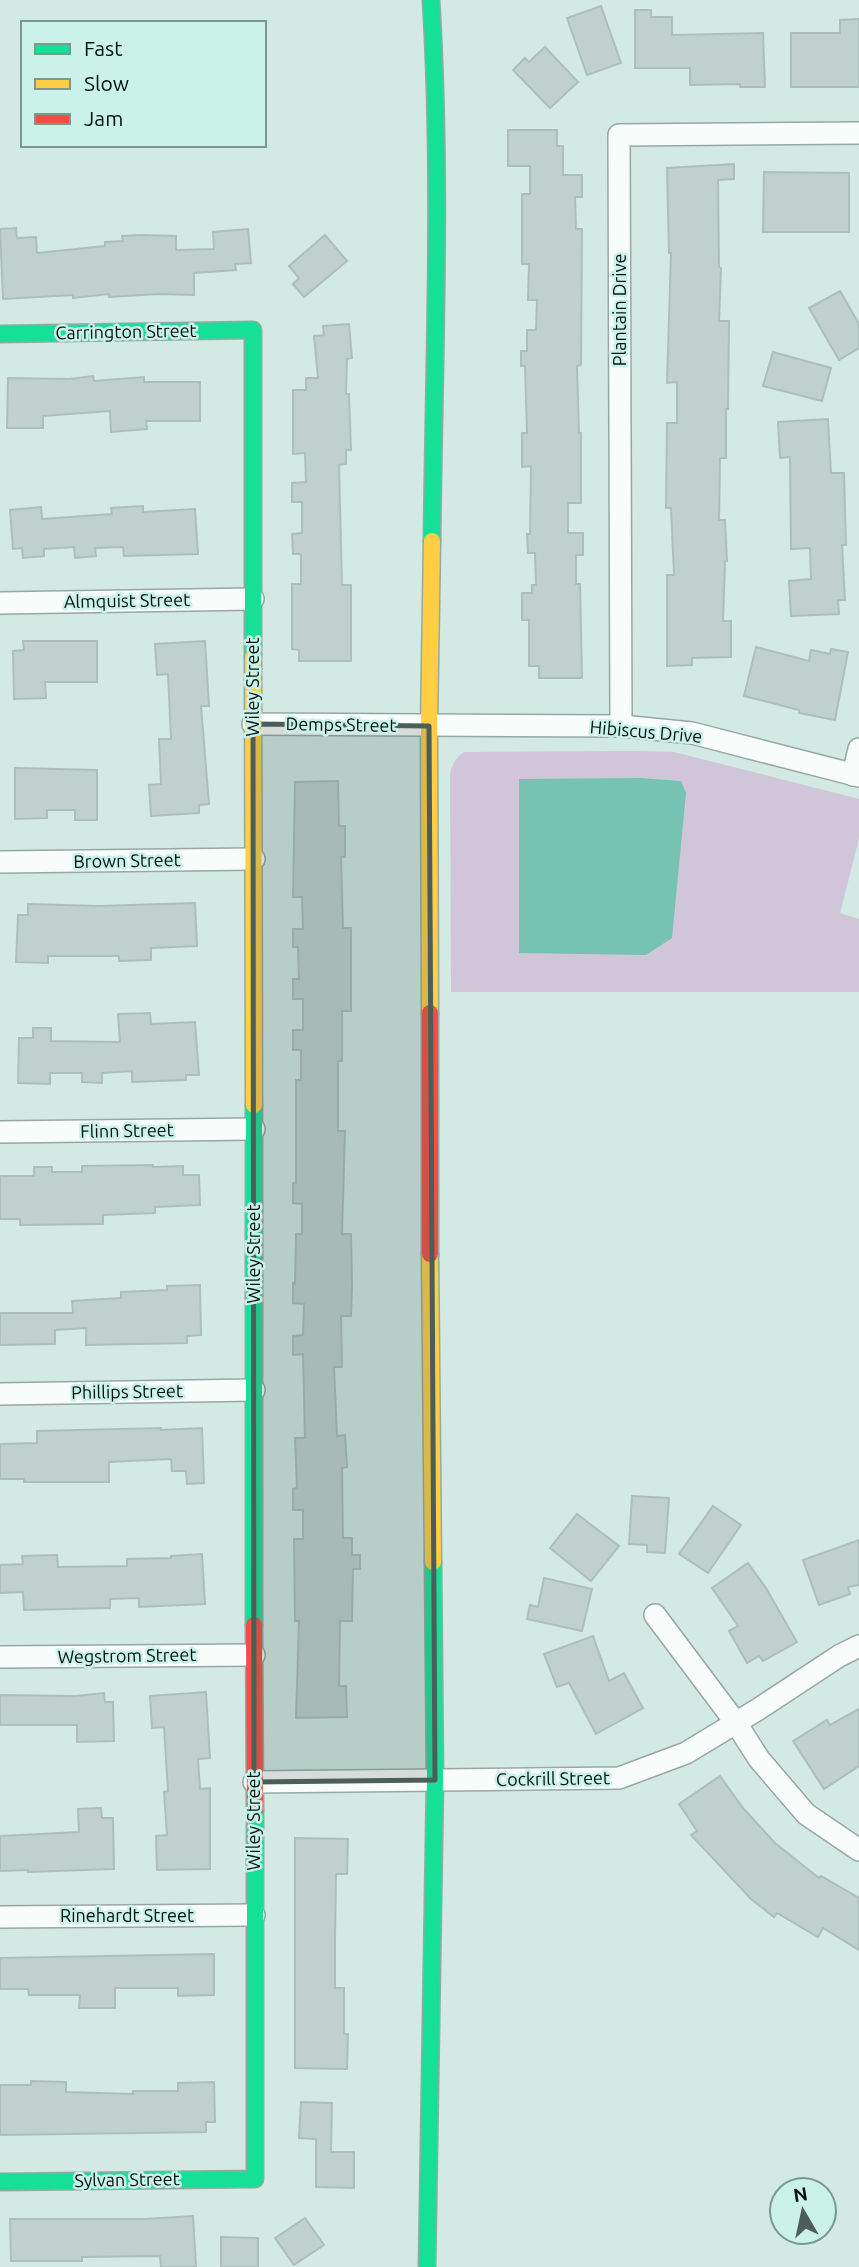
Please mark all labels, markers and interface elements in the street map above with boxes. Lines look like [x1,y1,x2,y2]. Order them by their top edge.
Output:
legend [21,21,266,147]
text: Fast [84,36,122,60]
text: Slow [84,71,129,95]
text: Jam [84,106,123,130]
street label: Plantain Drive [609,254,629,366]
street label: Carrington Street [55,320,197,342]
street label: Almquist Street [64,589,190,611]
street label: Wiley Street [242,637,262,737]
street label: Demps Street [285,713,397,735]
street label: Hibiscus Drive [589,716,703,746]
street label: Brown Street [73,849,181,871]
street label: Flinn Street [80,1119,174,1141]
street label: Wiley Street [243,1204,263,1304]
street label: Phillips Street [71,1380,183,1402]
street label: Wegstrom Street [57,1644,197,1666]
street label: Cockrill Street [496,1767,610,1789]
street label: Wiley Street [243,1771,263,1871]
street label: Rinehardt Street [60,1905,194,1925]
street label: Sylvan Street [74,2168,180,2190]
north arrow [768,2176,838,2246]
text: N [792,2182,809,2206]

